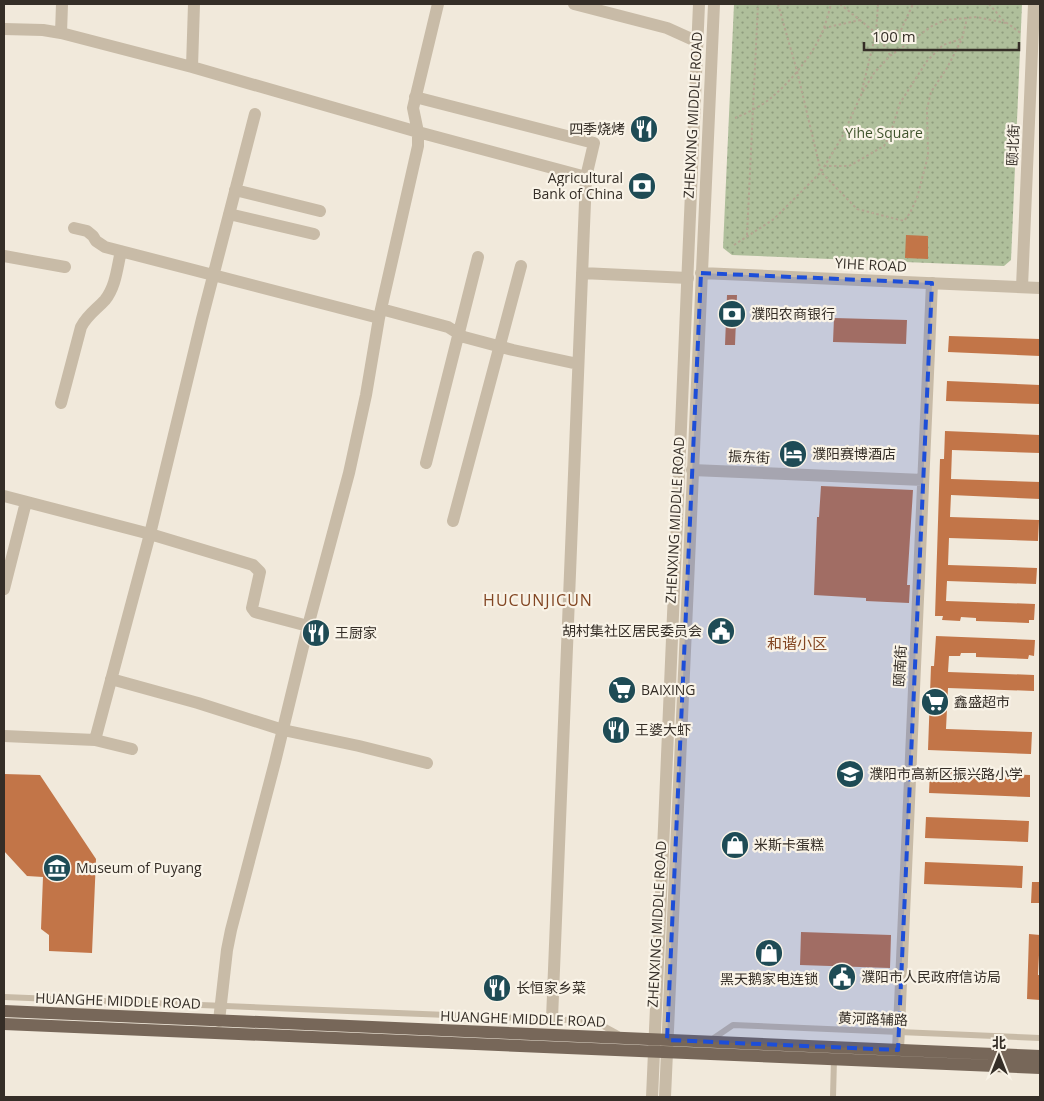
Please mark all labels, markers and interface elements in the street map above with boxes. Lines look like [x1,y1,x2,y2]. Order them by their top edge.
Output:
scale bar [864,20,1019,52]
text: 100 m [872,26,916,46]
street label: ZHENXING MIDDLE ROAD [679,31,706,199]
restaurant icon: 四季烧烤 [629,114,659,144]
place label: 四季烧烤 [569,119,625,138]
park label: Yihe Square [845,123,923,142]
street label: 颐北街 [1002,124,1023,166]
place label: Agricultural Bank of China [533,168,623,203]
bank icon: Agricultural Bank of China [627,171,657,201]
street label: YIHE ROAD [835,253,907,276]
bank icon: 濮阳农商银行 [717,299,747,329]
place label: 濮阳农商银行 [751,304,835,323]
street label: ZHENXING MIDDLE ROAD [661,436,688,604]
hotel icon: 濮阳赛博酒店 [778,439,808,469]
place label: 濮阳赛博酒店 [812,444,896,463]
street label: 振东街 [728,446,770,467]
district label: HUCUNJICUN [483,589,593,611]
public building icon: 胡村集社区居民委员会 [706,616,736,646]
restaurant icon: 王厨家 [301,618,331,648]
place label: 胡村集社区居民委员会 [562,621,702,640]
place label: 王厨家 [335,623,377,642]
district label: 和谐小区 [767,633,827,653]
street label: 颐南街 [889,645,910,687]
supermarket icon: BAIXING [607,675,637,705]
place label: BAIXING [641,680,696,699]
supermarket icon: 鑫盛超市 [920,687,950,717]
place label: 鑫盛超市 [954,692,1010,711]
restaurant icon: 王婆大虾 [601,715,631,745]
place label: 王婆大虾 [635,720,691,739]
school or university icon: 濮阳市高新区振兴路小学 [835,759,865,789]
place label: 濮阳市高新区振兴路小学 [869,764,1023,783]
shop icon: 米斯卡蛋糕 [720,830,750,860]
place label: 米斯卡蛋糕 [754,835,824,854]
street label: ZHENXING MIDDLE ROAD [643,840,670,1008]
museum icon: Museum of Puyang [42,853,72,883]
place label: Museum of Puyang [76,858,202,877]
shop icon: 黑天鹅家电连锁 [754,938,784,968]
public building icon: 濮阳市人民政府信访局 [827,962,857,992]
place label: 濮阳市人民政府信访局 [861,967,1001,986]
place label: 黑天鹅家电连锁 [720,969,818,988]
restaurant icon: 长恒家乡菜 [482,973,512,1003]
place label: 长恒家乡菜 [516,978,586,997]
street label: HUANGHE MIDDLE ROAD [35,988,201,1013]
street label: HUANGHE MIDDLE ROAD [440,1006,606,1031]
street label: 黄河路辅路 [838,1008,908,1029]
north arrow [974,1031,1024,1081]
text: 北 [992,1033,1006,1052]

